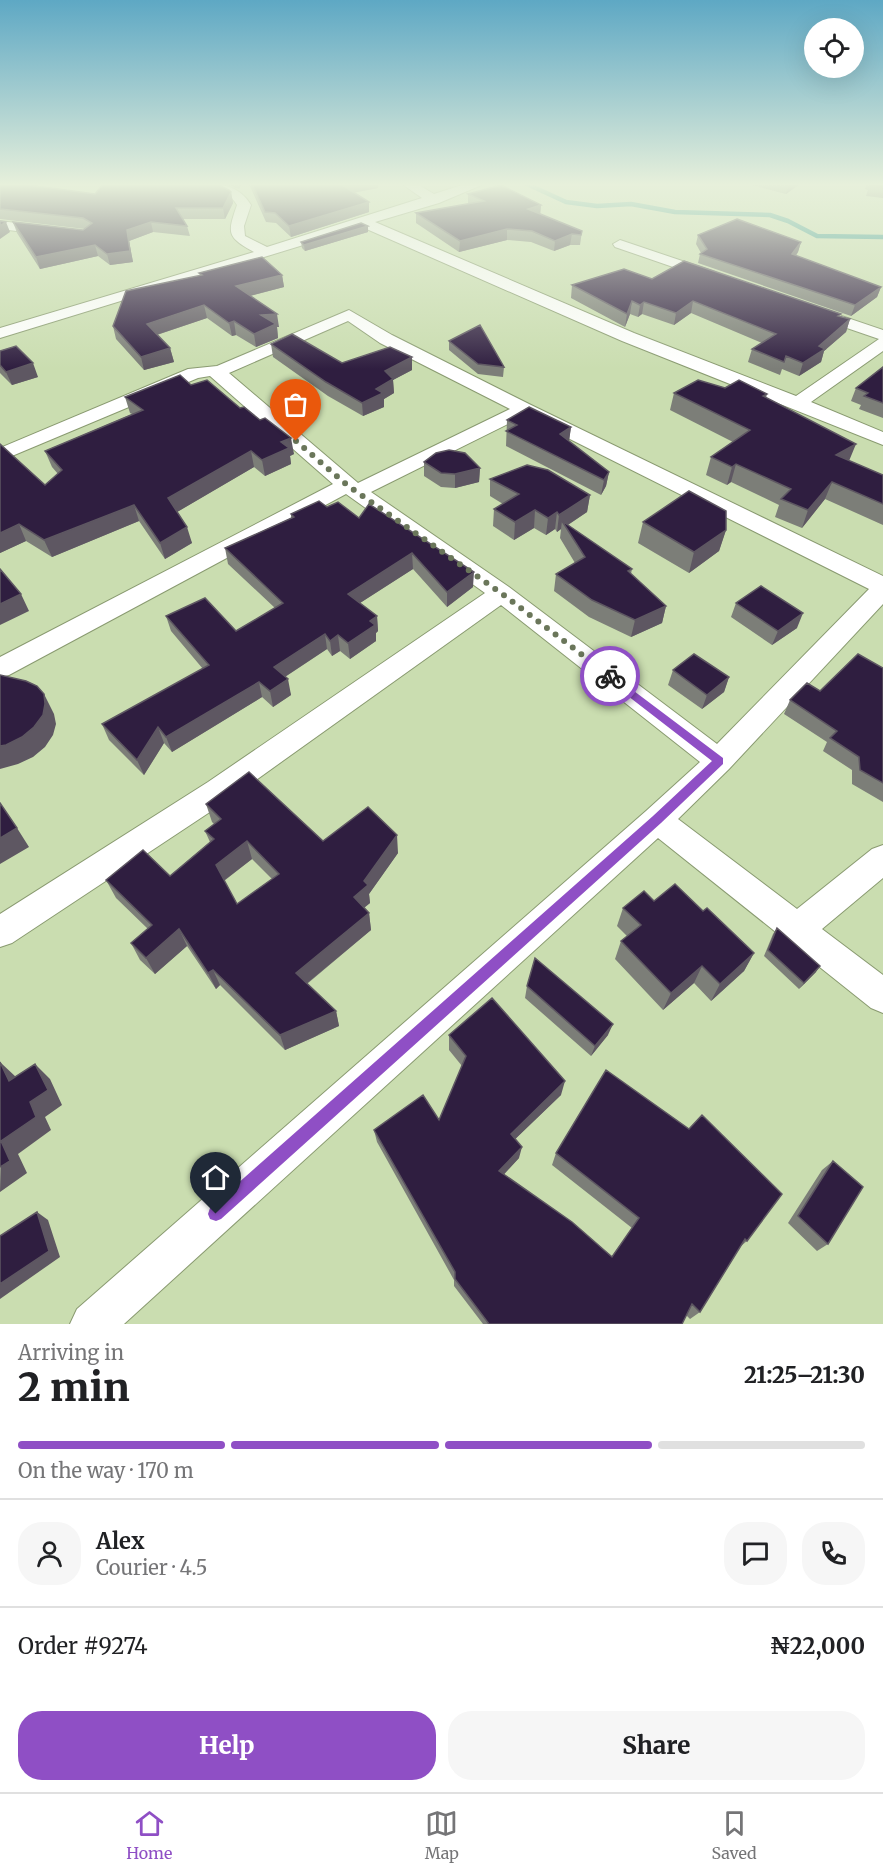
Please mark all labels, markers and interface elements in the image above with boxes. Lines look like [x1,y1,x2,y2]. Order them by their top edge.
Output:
map controls [804,18,864,78]
button: locate [804,18,864,78]
pin [270,379,321,441]
icon: bag [279,388,312,421]
courier [580,646,640,706]
icon: bike [594,660,627,693]
pin [190,1152,241,1214]
icon: home [199,1161,232,1194]
text: Arriving in [18,1340,124,1365]
text: 21:25–21:30 [744,1361,865,1389]
text: 2 min [18,1363,130,1412]
text: On the way · 170 m [18,1458,194,1483]
button: person [18,1522,81,1585]
button: chat [724,1522,787,1585]
button: phone [802,1522,865,1585]
text: Alex [96,1527,145,1555]
text: Courier · 4.5 [96,1555,208,1580]
text: Order #9274 [18,1632,148,1660]
text: ₦22,000 [770,1632,865,1660]
button: Help [18,1711,436,1780]
button: Share [448,1711,865,1780]
tab: Home [126,1807,172,1863]
tab: Map [425,1807,459,1863]
tab: Saved [711,1807,757,1863]

